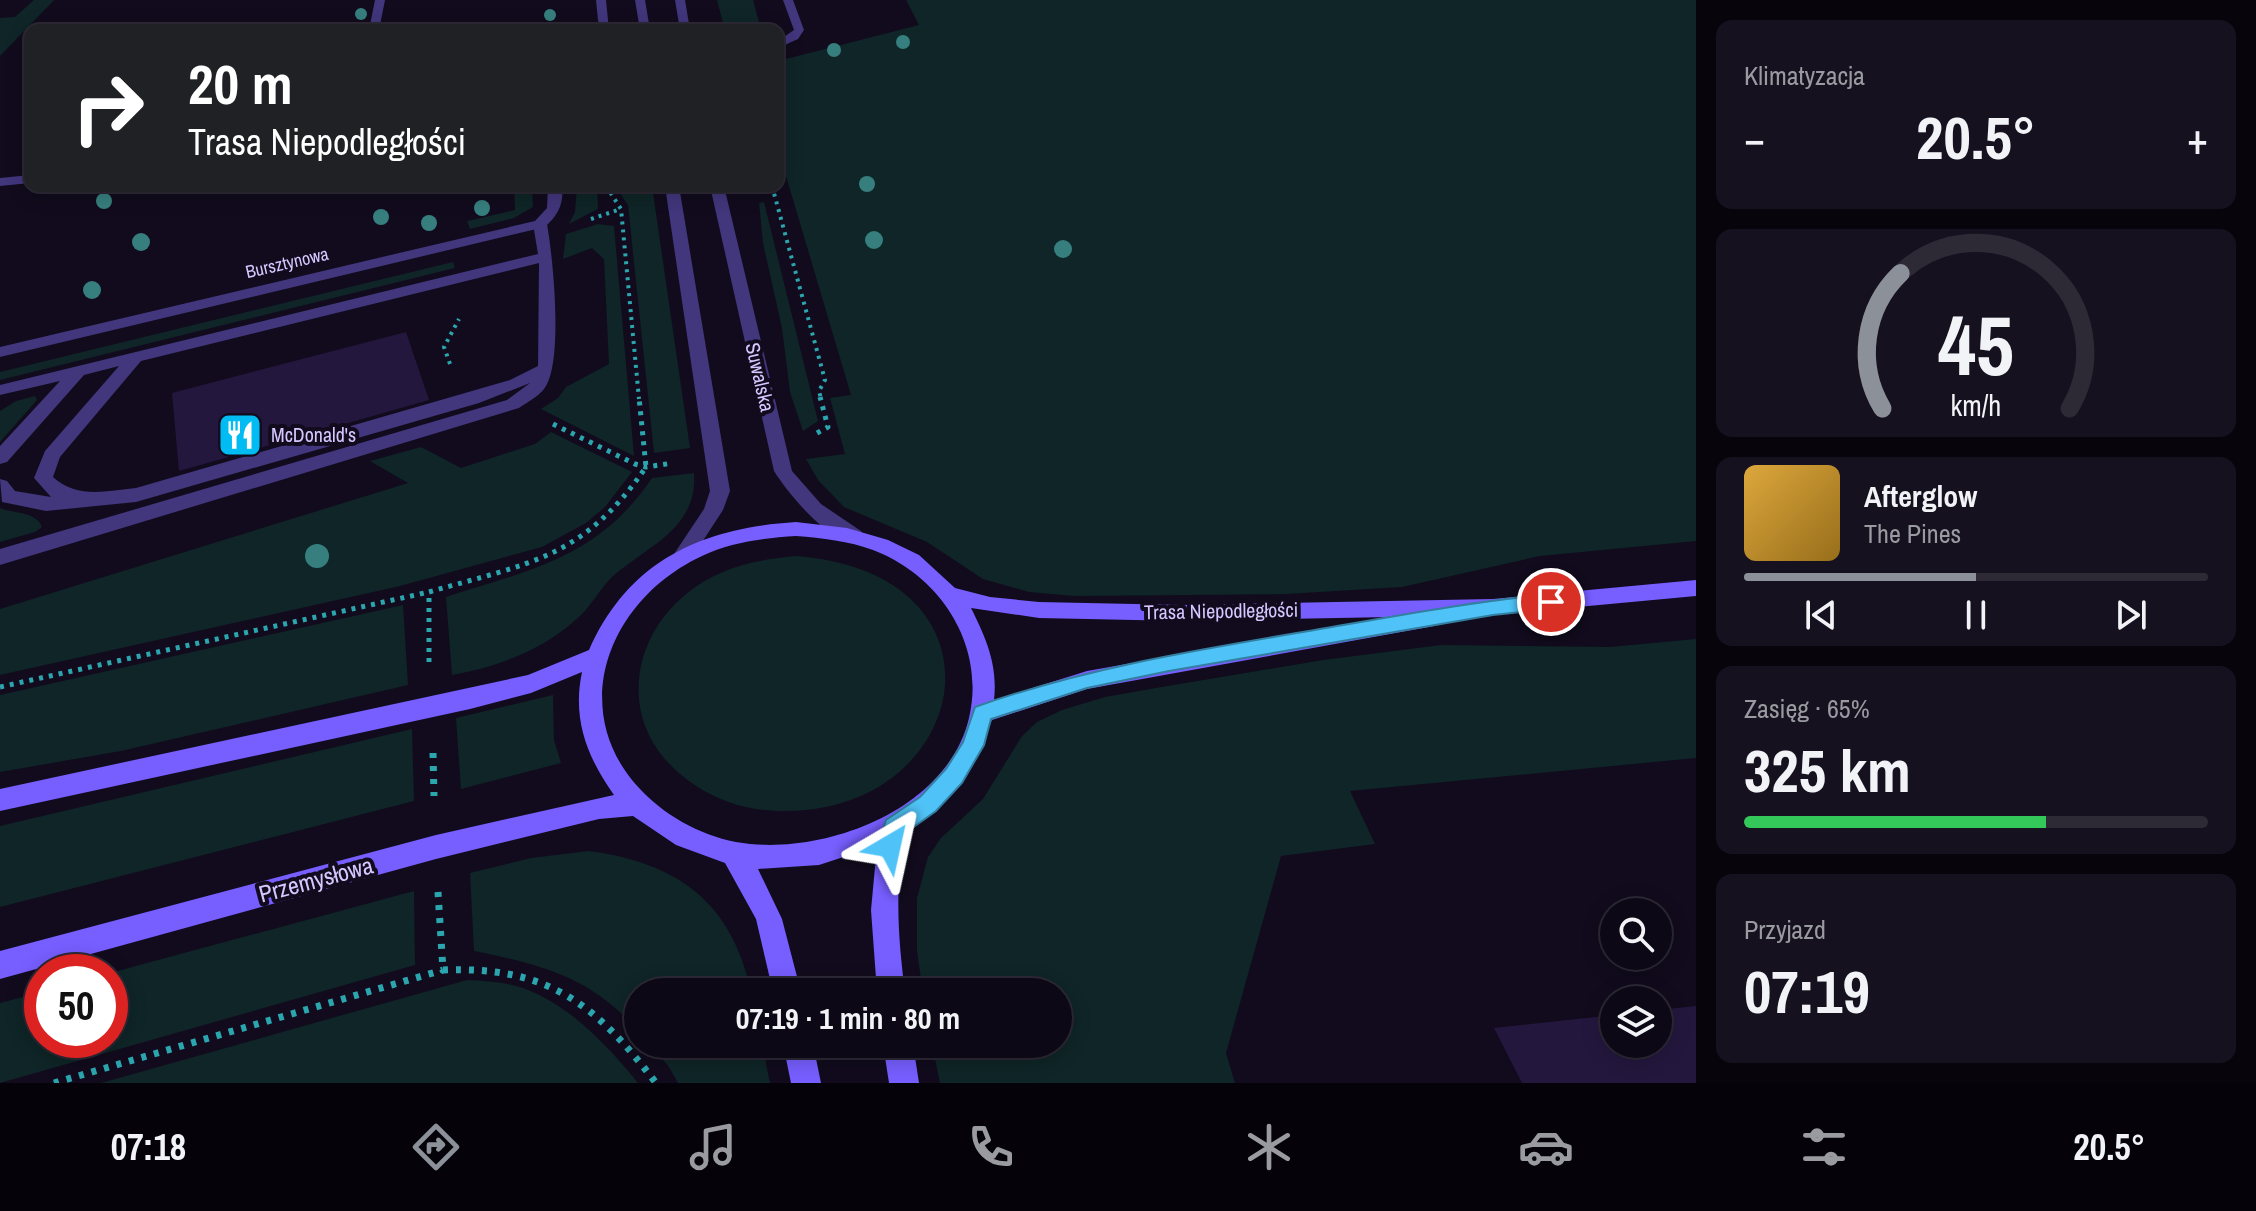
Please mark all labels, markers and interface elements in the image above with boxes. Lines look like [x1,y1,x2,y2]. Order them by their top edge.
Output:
text: 20 m [188,46,293,121]
icon: right [56,56,160,160]
text: Klimatyzacja [1744,58,1865,93]
text: 20.5° [1916,97,2036,178]
text: − [1744,108,1765,168]
text: + [2187,108,2208,168]
text: Trasa Niepodległości [188,118,466,166]
street label: Bursztynowa [243,241,331,284]
text: 45 [1938,288,2014,400]
street label: Suwalska [739,340,782,414]
text: km/h [1951,386,2001,425]
restaurant icon: McDonald's [216,411,264,459]
place label: McDonald's [271,421,356,448]
text: Afterglow [1864,476,1977,516]
text: The Pines [1864,516,1961,551]
pin [1517,568,1585,636]
icon: arrive [1529,580,1573,624]
icon: previous [1799,593,1843,637]
icon: pause [1954,593,1998,637]
icon: next [2109,593,2153,637]
street label: Trasa Niepodległości [1144,596,1298,625]
text: Zasięg · 65% [1744,691,1870,726]
text: 325 km [1744,730,1911,811]
position arrow [848,804,932,888]
street label: Przemysłowa [255,848,376,910]
map controls [1600,898,1672,1058]
button: search [1600,898,1672,970]
text: Przyjazd [1744,912,1826,947]
text: 07:19 [1744,951,1870,1032]
speed limit sign: 50 [24,954,128,1058]
button: layers [1600,986,1672,1058]
text: 07:19 · 1 min · 80 m [736,998,960,1038]
icon: directions [408,1119,464,1175]
icon: music [685,1119,741,1175]
icon: phone [963,1119,1019,1175]
icon: climate [1241,1119,1297,1175]
icon: car [1518,1119,1574,1175]
icon: filters [1796,1119,1852,1175]
text: 07:18 [111,1123,186,1171]
text: 20.5° [2073,1123,2145,1171]

